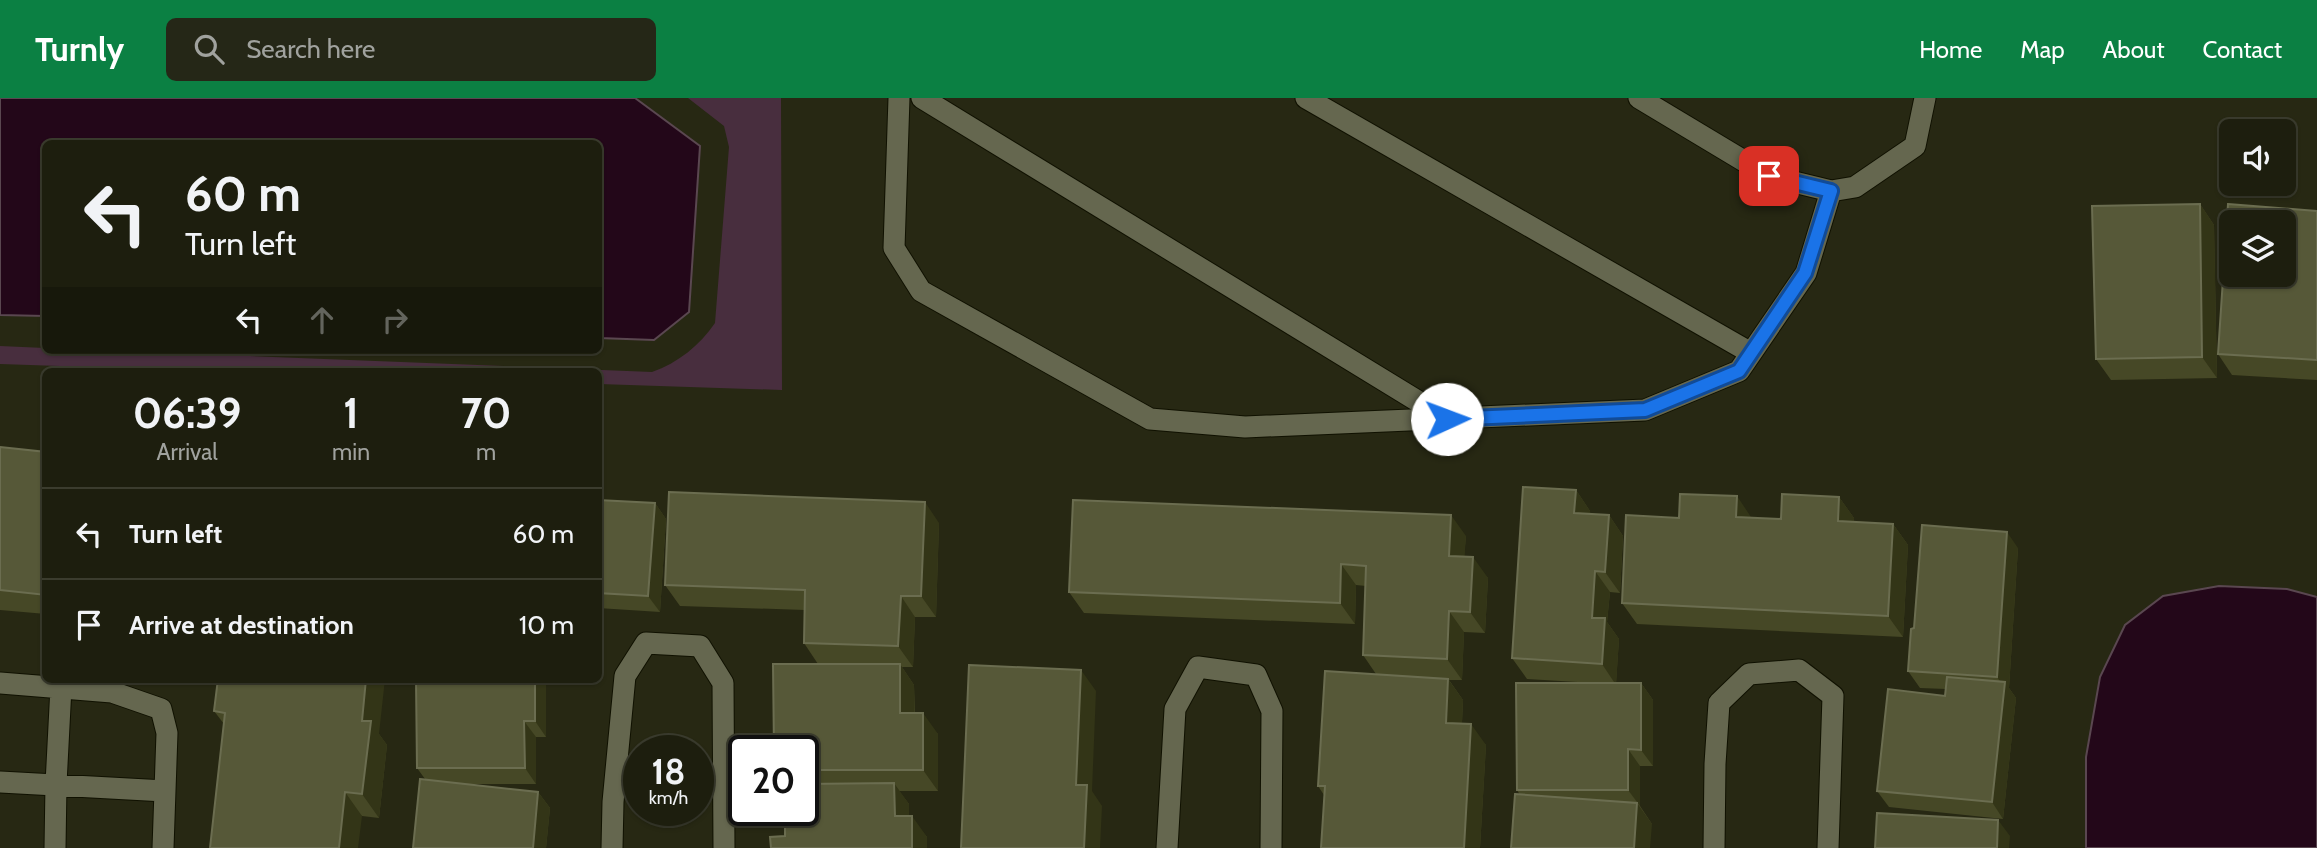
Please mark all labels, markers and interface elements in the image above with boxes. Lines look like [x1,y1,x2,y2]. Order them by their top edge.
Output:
search box [166,18,656,81]
text: Turnly [35,29,124,69]
icon: search [190,30,228,68]
text: Search here [246,33,375,65]
text: Home [1919,35,1982,64]
text: Map [2020,35,2065,64]
text: About [2103,35,2165,64]
text: Contact [2203,35,2282,64]
map controls [2219,119,2296,287]
button: sound [2219,119,2296,196]
pin [1739,146,1799,206]
icon: arrive [1750,157,1788,195]
text: 60 m [185,164,301,223]
icon: left [70,168,161,259]
button: layers [2219,210,2296,287]
text: Turn left [185,224,296,263]
icon: left [230,301,268,339]
icon: ahead [303,301,341,339]
icon: right [376,301,414,339]
position arrow [1410,382,1484,456]
text: 06:39 [133,387,241,439]
text: 1 [343,387,359,439]
text: 70 [461,387,511,439]
text: Arrival [156,438,218,466]
text: min [332,438,370,466]
text: m [476,438,496,466]
icon: left [70,515,108,553]
text: Turn left [129,518,222,550]
text: 60 m [512,518,574,550]
icon: arrive [70,606,108,644]
text: Arrive at destination [129,609,354,641]
text: 10 m [519,609,574,641]
speed limit sign: 20 [728,735,819,826]
text: 18 [651,750,686,793]
text: km/h [649,787,688,809]

